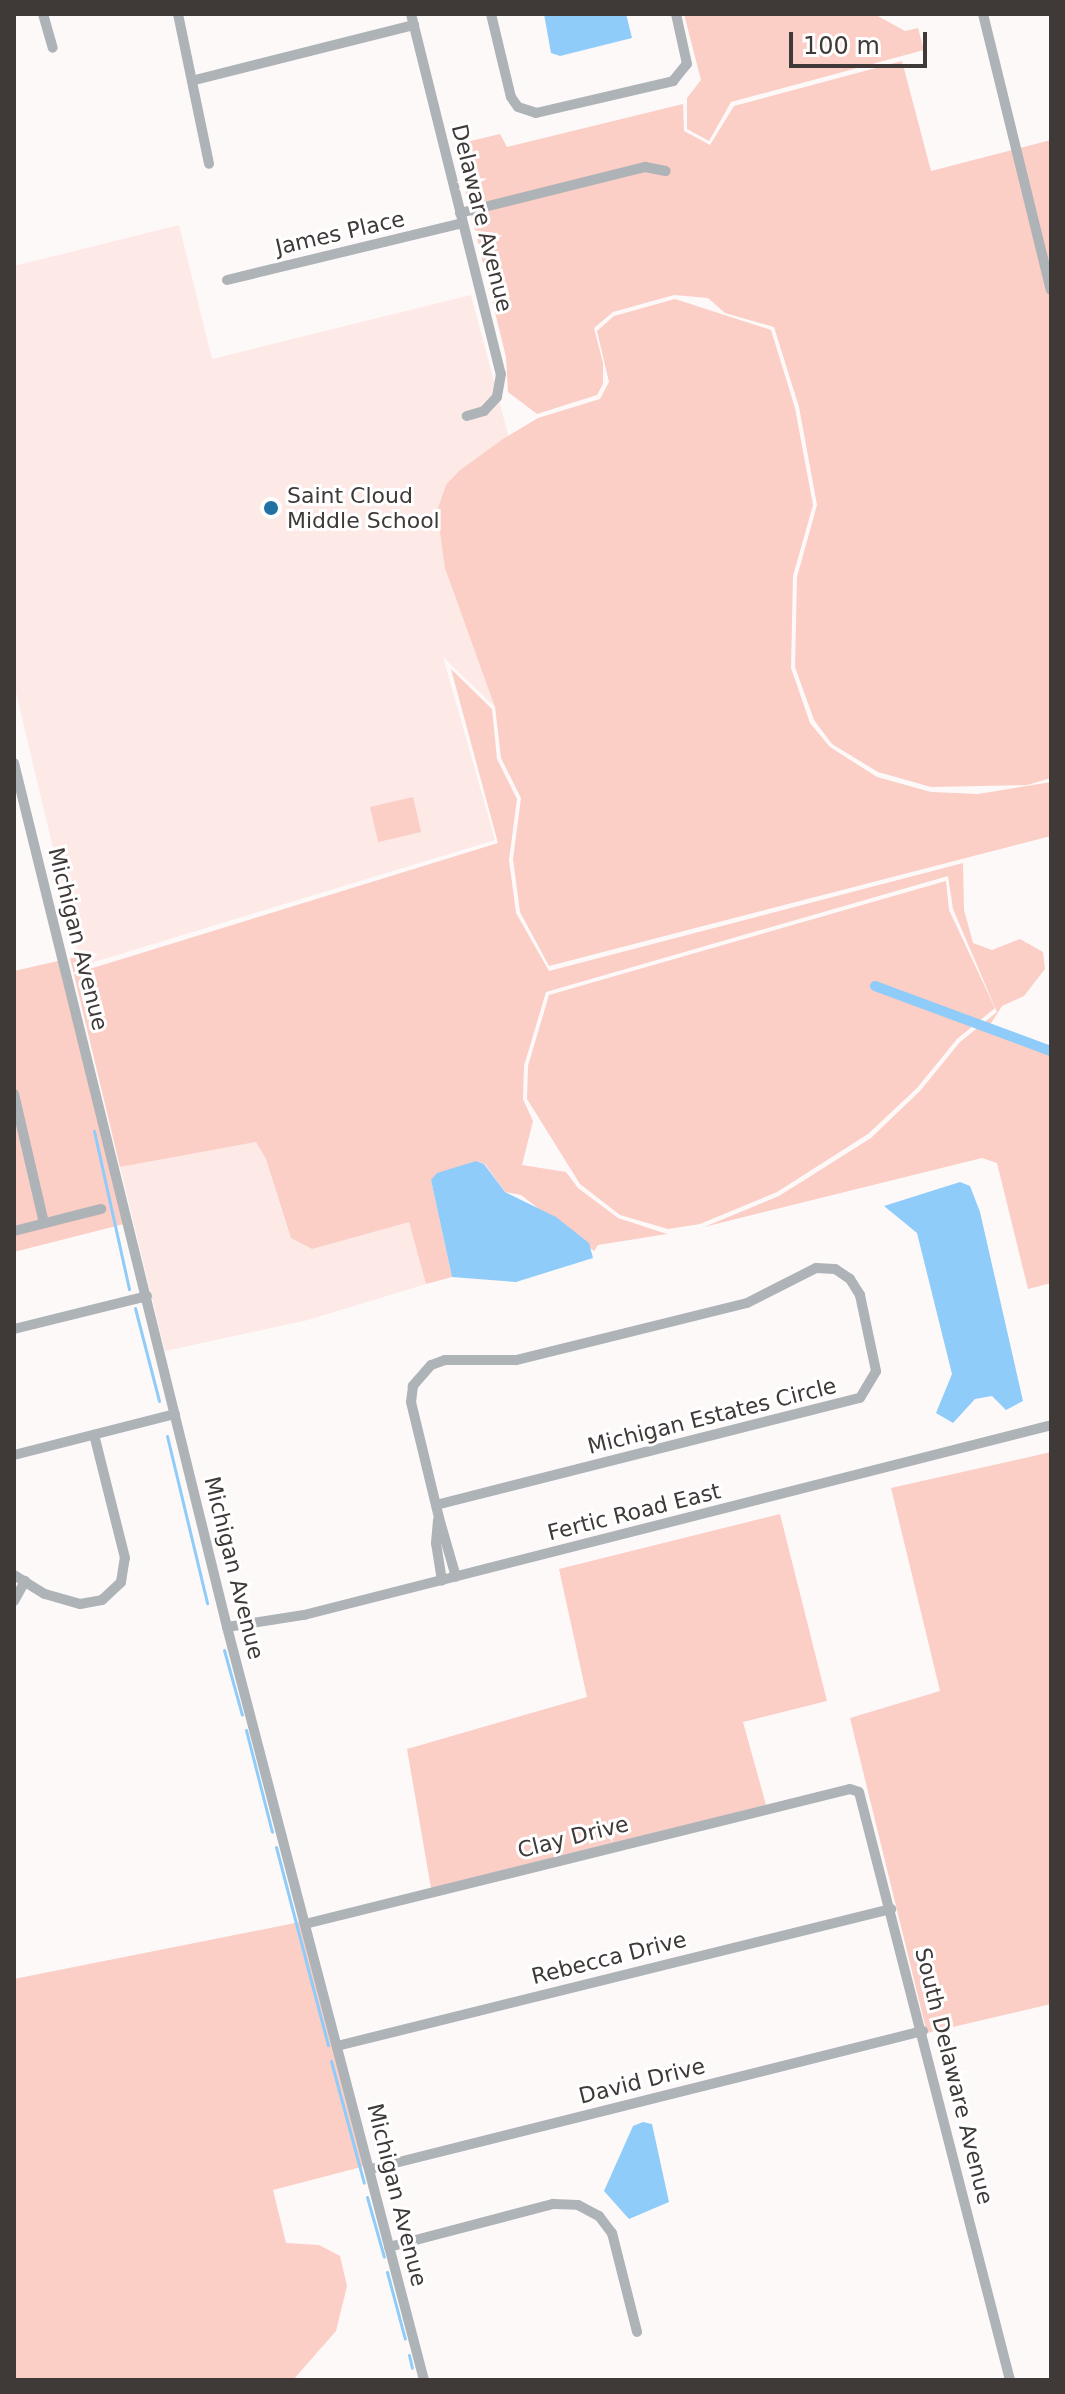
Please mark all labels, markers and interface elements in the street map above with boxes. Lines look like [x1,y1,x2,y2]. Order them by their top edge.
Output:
scale bar [793,16,931,66]
text: 100 m [803,32,880,60]
street label: Delaware Avenue [446,121,518,315]
street label: James Place [273,205,407,261]
place label: Saint Cloud Middle School [287,482,440,534]
marker: Saint Cloud Middle School [262,499,280,517]
street label: Michigan Avenue [43,845,113,1033]
street label: Michigan Estates Circle [585,1372,839,1460]
street label: Michigan Avenue [199,1474,269,1662]
street label: Fertic Road East [545,1478,723,1546]
street label: Clay Drive [515,1810,631,1864]
street label: Rebecca Drive [529,1926,689,1990]
street label: South Delaware Avenue [909,1945,999,2207]
street label: David Drive [576,2053,708,2109]
street label: Michigan Avenue [362,2101,432,2289]

